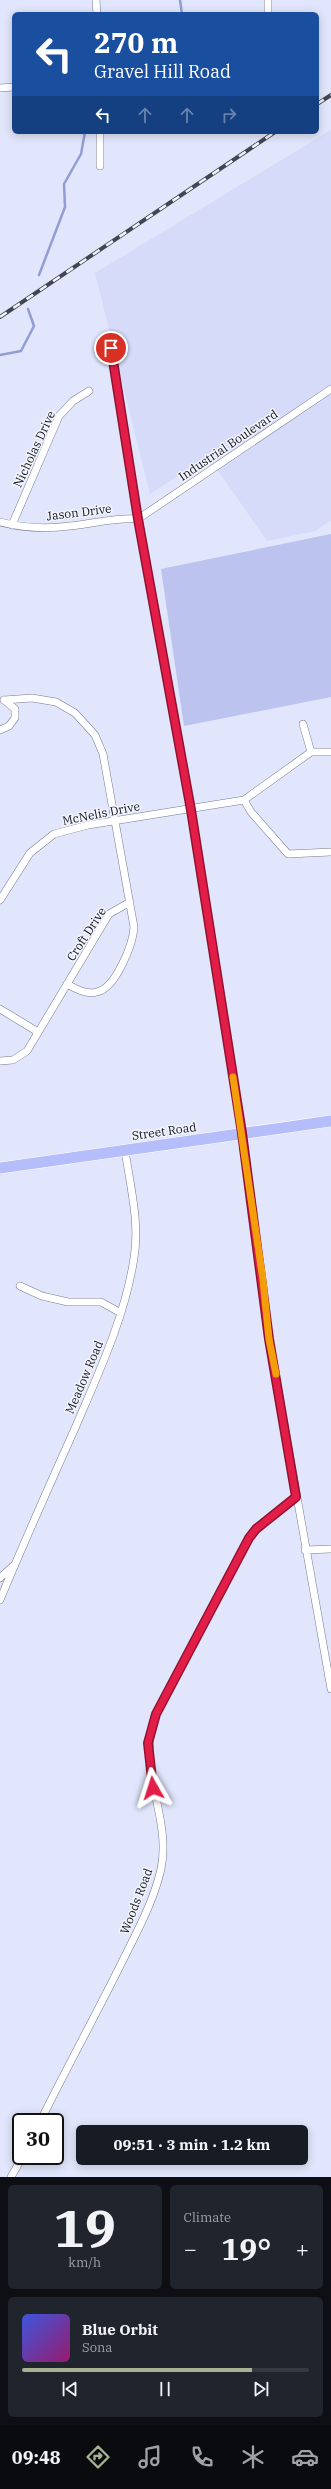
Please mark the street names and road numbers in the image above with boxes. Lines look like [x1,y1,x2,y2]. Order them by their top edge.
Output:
street label: Industrial Boulevard [176,406,280,484]
street label: Nicholas Drive [10,408,58,490]
street label: Jason Drive [46,501,112,523]
street label: McNelis Drive [61,798,141,828]
street label: Croft Drive [63,904,109,964]
street label: Street Road [131,1119,197,1143]
street label: Meadow Road [62,1338,106,1416]
street label: Woods Road [117,1866,155,1936]

